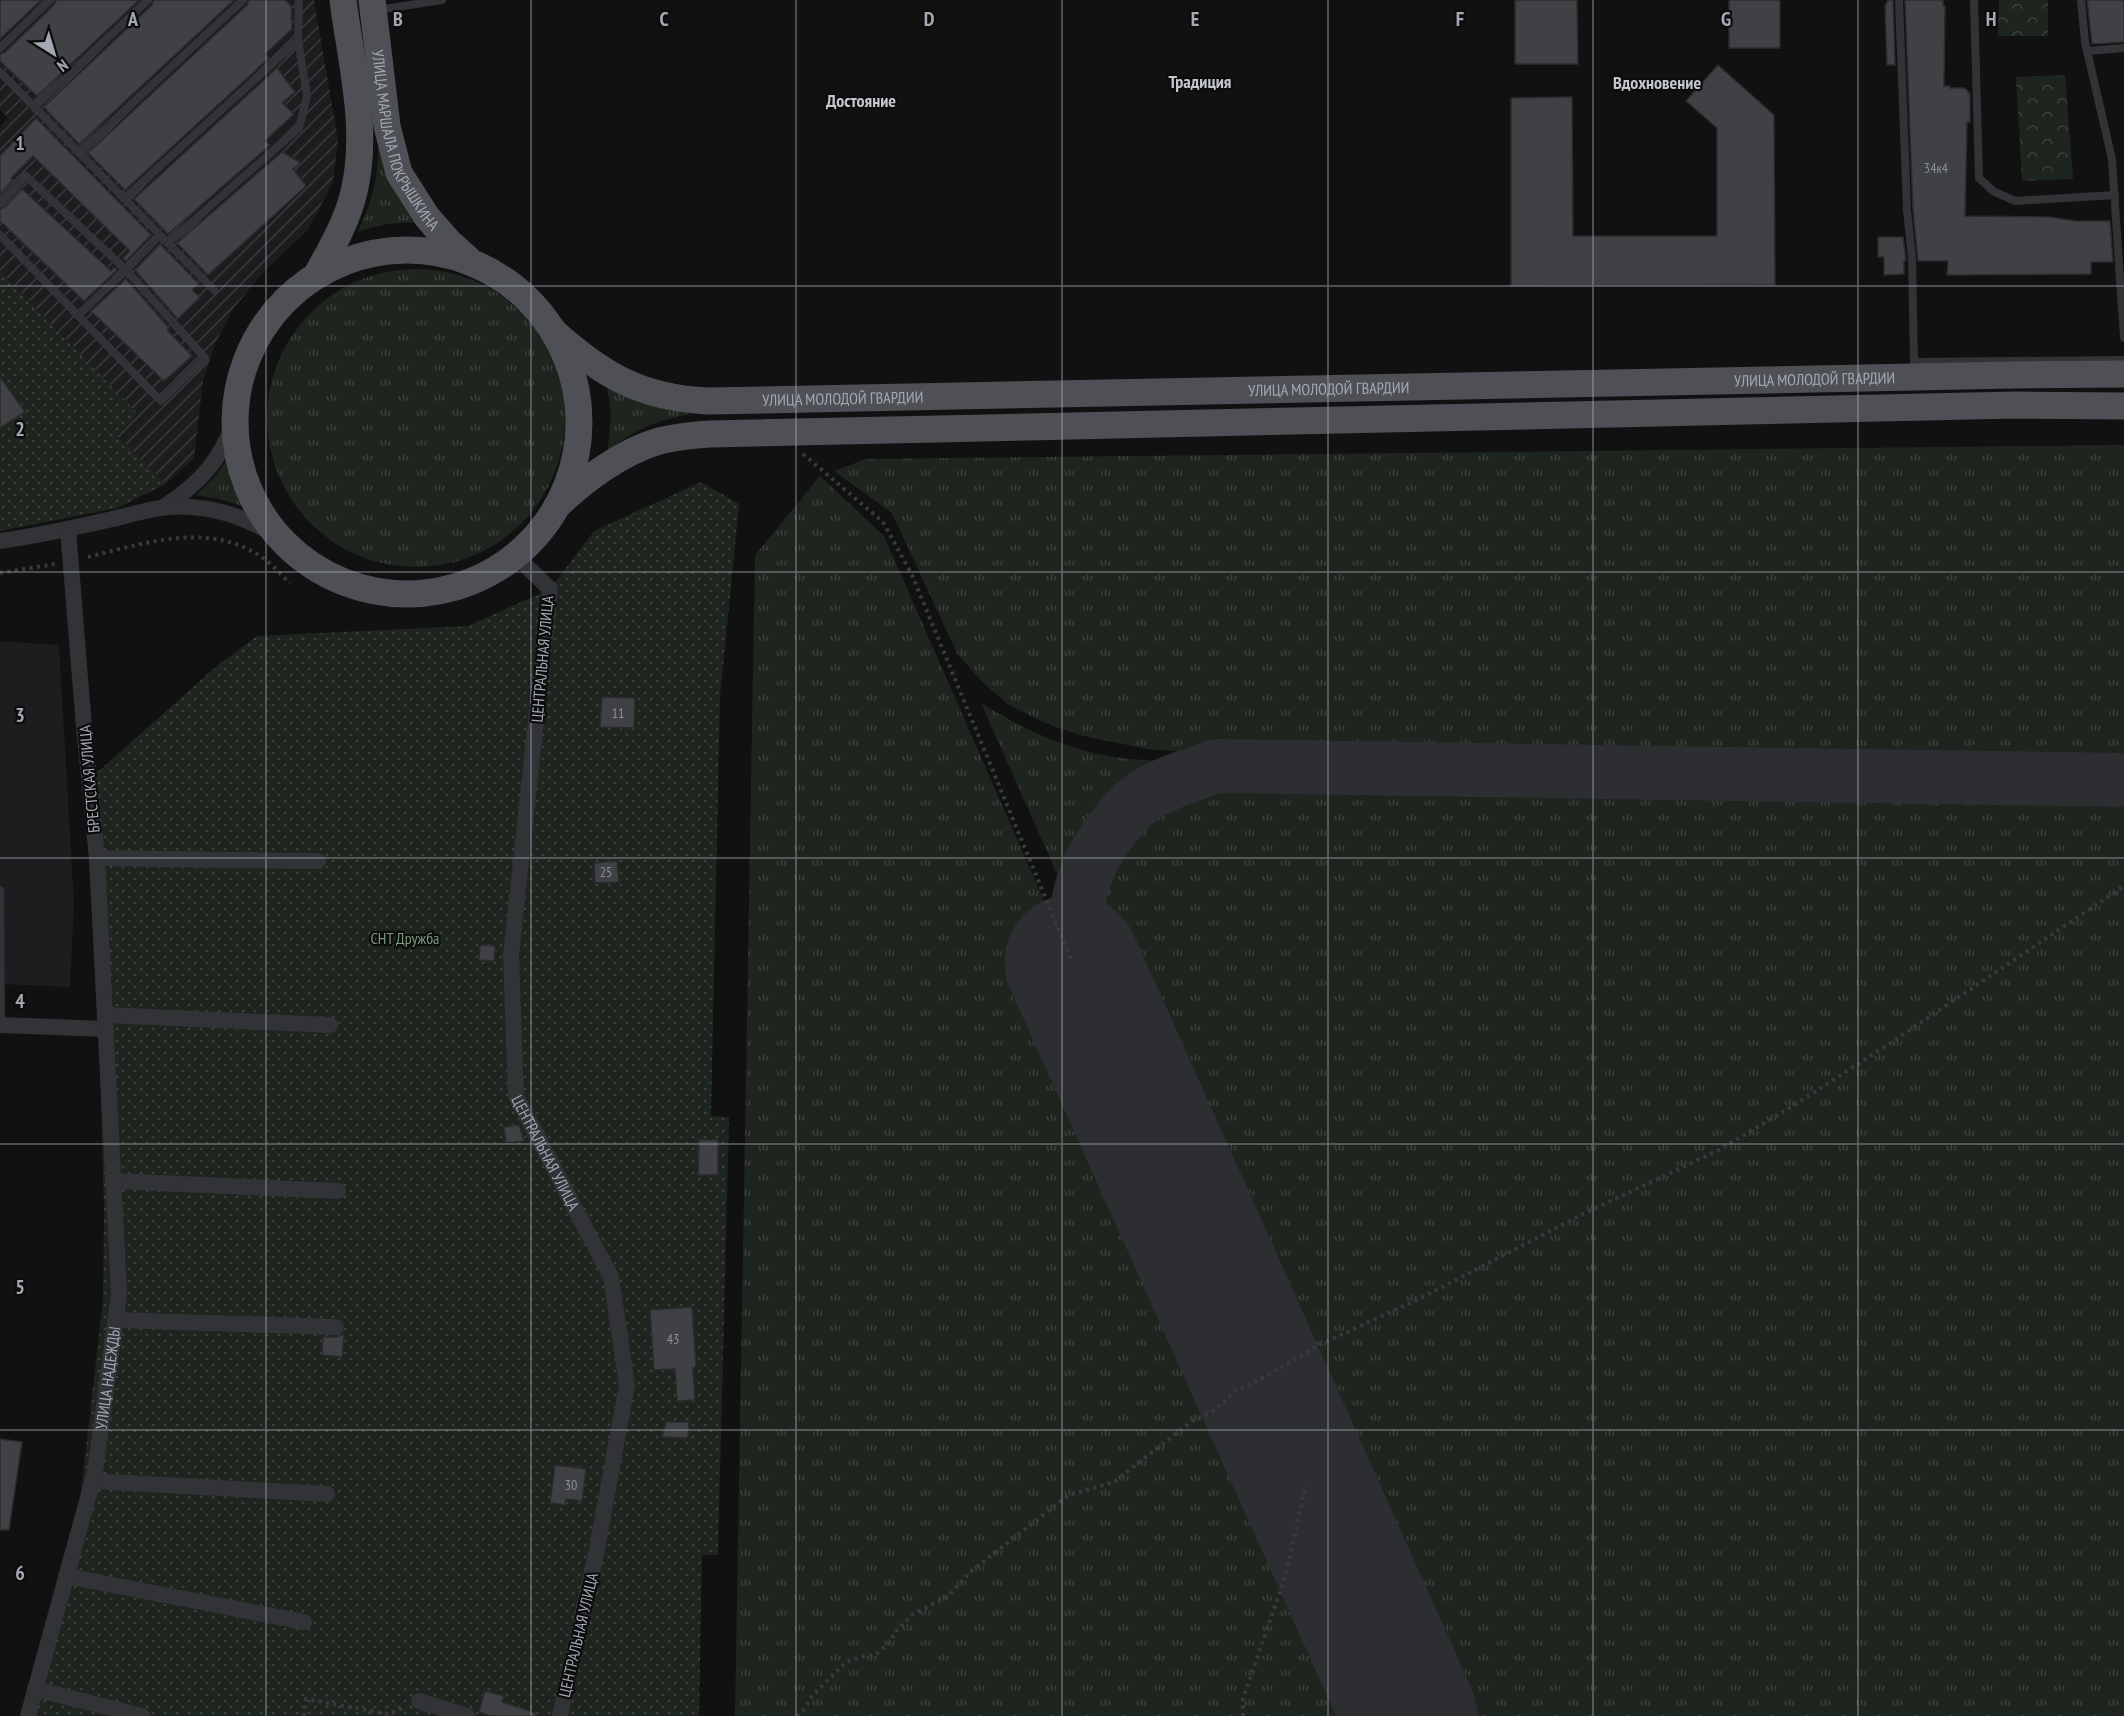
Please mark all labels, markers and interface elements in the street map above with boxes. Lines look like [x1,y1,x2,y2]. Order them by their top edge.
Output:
text: A [127,6,139,32]
text: B [393,6,403,32]
text: C [659,6,669,32]
text: D [924,6,935,32]
text: E [1191,6,1199,32]
text: F [1456,6,1464,32]
text: G [1721,6,1731,32]
text: H [1986,6,1996,32]
north arrow [24,24,84,84]
street label: УЛИЦА МАРШАЛА ПОКРЫШКИНА [368,49,444,235]
text: N [54,55,72,77]
district label: Традиция [1169,70,1231,93]
district label: Вдохновение [1613,71,1701,94]
district label: Достояние [826,89,896,112]
text: 1 [15,130,25,156]
house number: 34к4 [1924,159,1949,177]
street label: УЛИЦА МОЛОДОЙ ГВАРДИИ [1734,367,1895,391]
street label: УЛИЦА МОЛОДОЙ ГВАРДИИ [1248,377,1409,400]
street label: УЛИЦА МОЛОДОЙ ГВАРДИИ [762,387,924,410]
text: 2 [15,416,25,442]
street label: ЦЕНТРАЛЬНАЯ УЛИЦА [526,594,558,723]
text: 3 [15,702,25,728]
house number: 11 [612,704,624,722]
street label: БРЕСТСКАЯ УЛИЦА [74,724,104,834]
house number: 25 [600,863,612,881]
park label: СНТ Дружба [370,928,440,948]
text: 4 [15,988,25,1014]
street label: ЦЕНТРАЛЬНАЯ УЛИЦА [507,1092,584,1214]
text: 5 [15,1274,25,1300]
street label: УЛИЦА НАДЕЖДЫ [91,1325,124,1431]
house number: 43 [667,1330,679,1348]
house number: 30 [565,1476,577,1494]
text: 6 [15,1560,25,1586]
street label: ЦЕНТРАЛЬНАЯ УЛИЦА [554,1570,602,1699]

